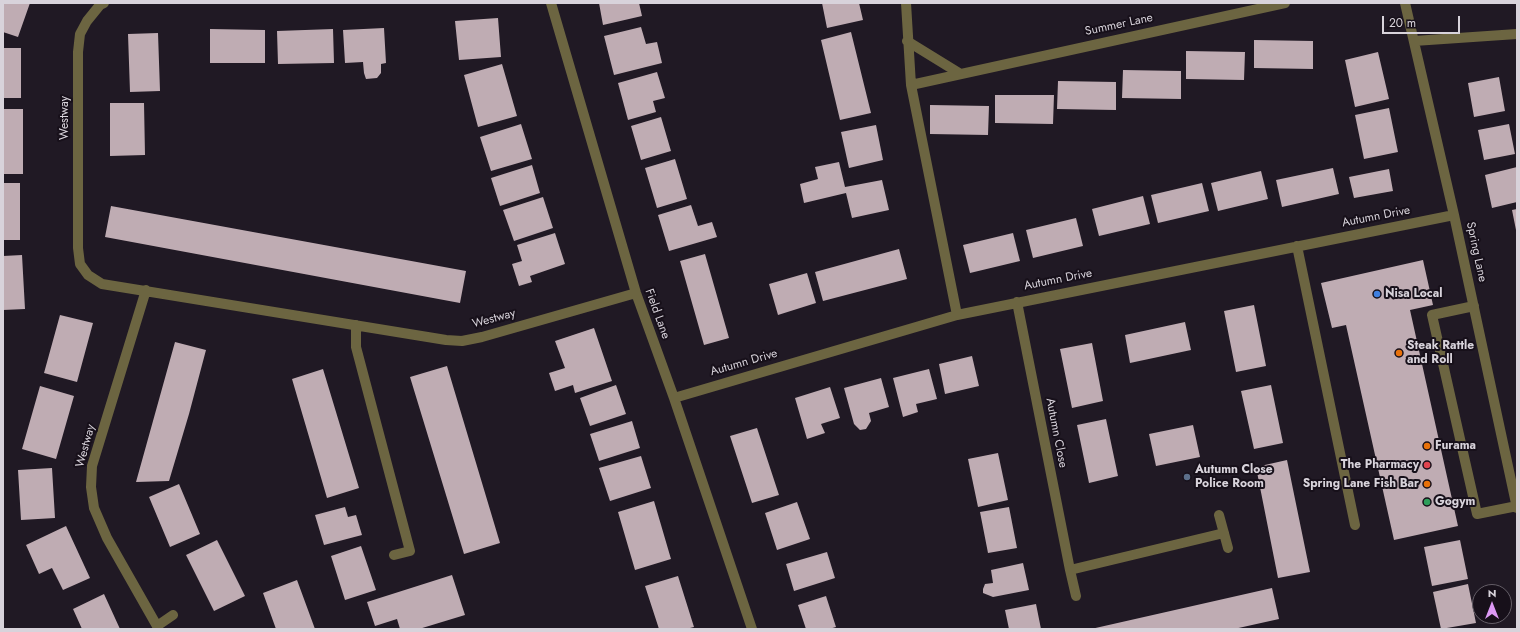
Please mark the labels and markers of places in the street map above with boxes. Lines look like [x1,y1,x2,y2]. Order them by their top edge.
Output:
place label: Nisa Local [1385,287,1442,301]
marker: Nisa Local [1372,289,1382,299]
place label: Steak Rattle and Roll [1407,339,1474,367]
marker: Steak Rattle and Roll [1394,348,1404,358]
place label: Furama [1435,439,1476,453]
marker: Furama [1422,441,1432,451]
place label: The Pharmacy [1341,458,1419,472]
marker: The Pharmacy [1422,460,1432,470]
place label: Autumn Close Police Room [1195,463,1273,491]
marker: Autumn Close Police Room [1182,472,1192,482]
place label: Spring Lane Fish Bar [1303,477,1419,491]
marker: Spring Lane Fish Bar [1422,479,1432,489]
place label: Gogym [1435,495,1475,509]
marker: Gogym [1422,497,1432,507]

